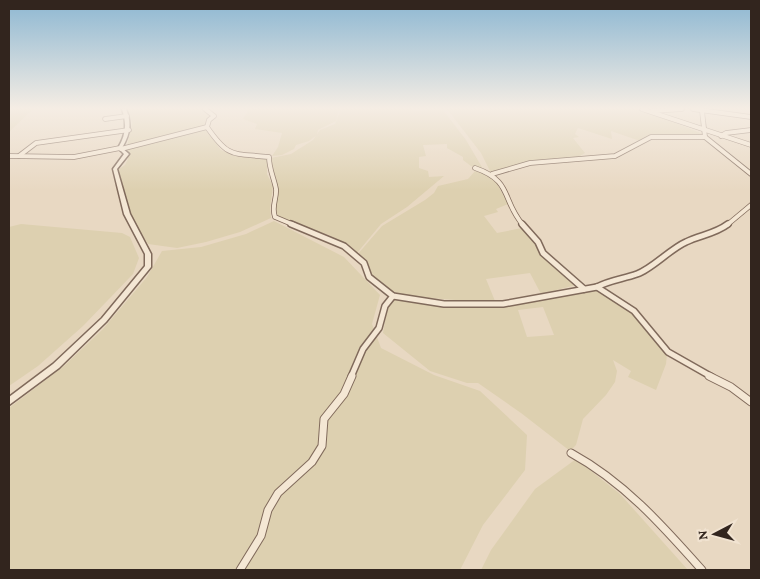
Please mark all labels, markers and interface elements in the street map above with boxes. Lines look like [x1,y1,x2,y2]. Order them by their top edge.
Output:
north arrow [690,509,740,559]
text: N [694,529,711,541]

